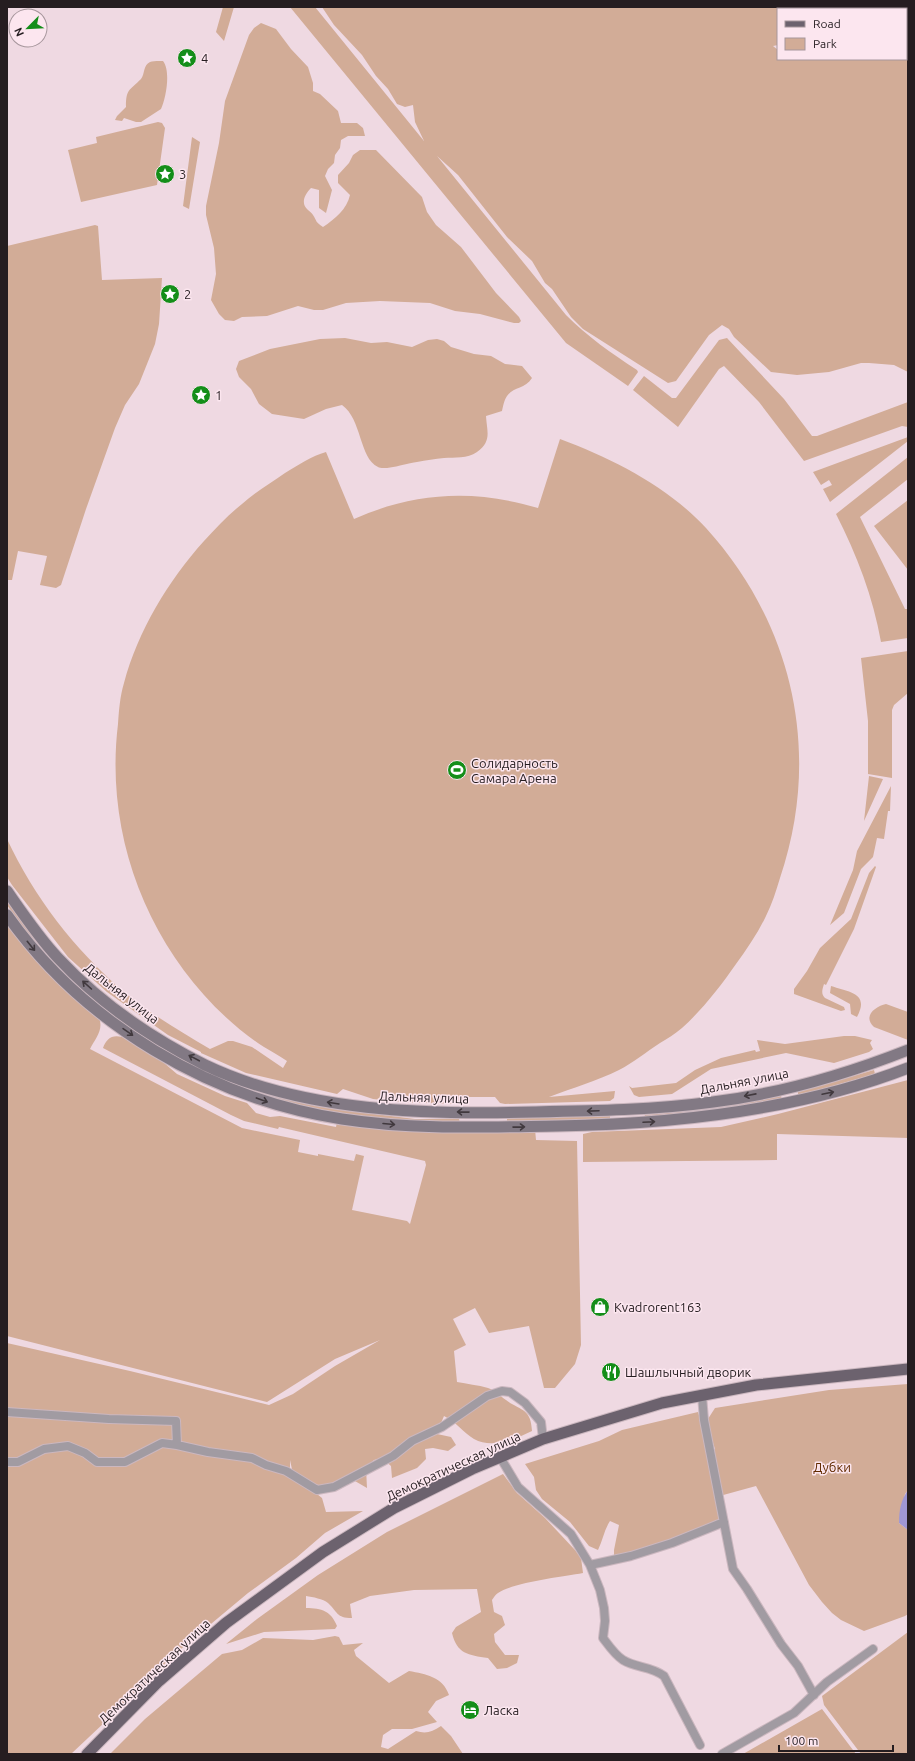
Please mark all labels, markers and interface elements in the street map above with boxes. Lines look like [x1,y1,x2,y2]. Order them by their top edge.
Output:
north arrow [8,8,48,48]
legend [777,8,907,60]
text: Road [813,17,841,30]
text: N [12,26,26,38]
text: Park [813,37,837,50]
place icon: 4 [176,47,198,69]
place label: 4 [201,51,208,65]
place icon: 3 [154,163,176,185]
place label: 3 [179,167,186,181]
place icon: 2 [159,283,181,305]
place label: 2 [184,287,191,301]
place icon: 1 [190,384,212,406]
place label: 1 [215,388,222,402]
place label: Солидарность Самара Арена [471,756,558,785]
sports icon: Солидарность Самара Арена [446,759,468,781]
one-way arrow [26,941,35,951]
street label: Дальняя улица [82,960,162,1026]
one-way arrow [82,980,92,990]
one-way arrow [122,1028,133,1036]
one-way arrow [188,1054,200,1062]
street label: Дальняя улица [698,1066,790,1096]
street label: Дальняя улица [379,1088,469,1106]
one-way arrow [822,1088,835,1096]
one-way arrow [744,1091,757,1099]
one-way arrow [255,1096,267,1104]
one-way arrow [327,1098,340,1106]
one-way arrow [587,1107,600,1114]
one-way arrow [457,1108,470,1116]
one-way arrow [642,1119,655,1126]
one-way arrow [382,1120,395,1128]
one-way arrow [512,1123,525,1130]
shop icon: Kvadrorent163 [589,1296,611,1318]
place label: Kvadrorent163 [614,1300,702,1314]
restaurant icon: Шашлычный дворик [600,1361,622,1383]
place label: Шашлычный дворик [625,1365,752,1379]
street label: Демократическая улица [384,1429,522,1503]
park label: Дубки [813,1460,851,1474]
street label: Демократическая улица [96,1616,212,1726]
hotel icon: Ласка [459,1699,481,1721]
place label: Ласка [484,1703,519,1717]
scale bar [779,1727,893,1753]
text: 100 m [785,1734,818,1747]

